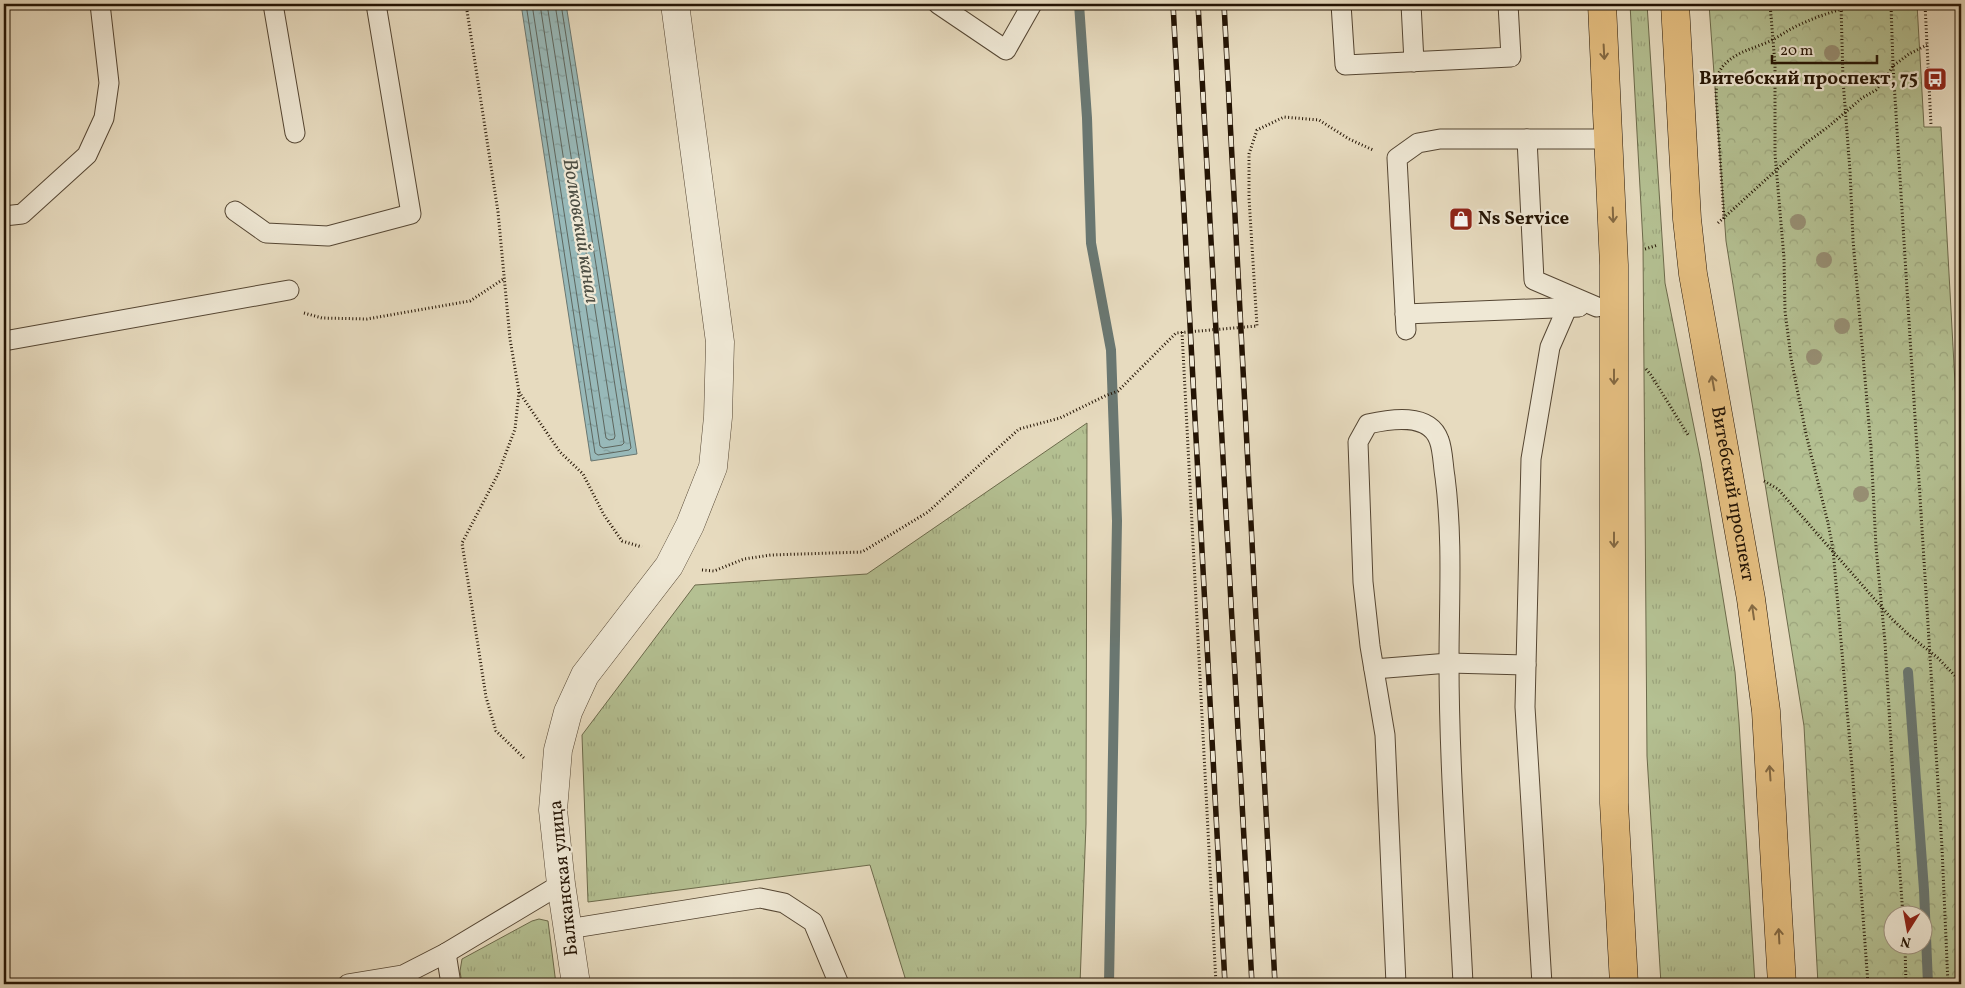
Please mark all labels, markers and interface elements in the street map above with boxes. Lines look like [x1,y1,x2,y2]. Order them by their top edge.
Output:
scale bar [1772,32,1878,64]
text: 20 m [1780,41,1813,62]
one-way arrow [1600,44,1609,60]
place label: Витебский проспект, 75 [1699,66,1918,92]
bus stop icon: Витебский проспект, 75 [1922,66,1948,92]
water label: Волковский канал [555,157,605,305]
shop icon: Ns Service [1448,206,1474,232]
place label: Ns Service [1478,206,1570,232]
one-way arrow [1608,206,1617,222]
one-way arrow [1609,368,1619,385]
one-way arrow [1707,375,1717,391]
street label: Витебский проспект [1704,404,1761,584]
one-way arrow [1609,531,1619,547]
one-way arrow [1748,604,1758,620]
one-way arrow [1766,766,1775,782]
street label: Балканская улица [543,799,585,957]
north arrow [1882,906,1932,956]
one-way arrow [1774,928,1784,944]
text: N [1899,931,1913,952]

